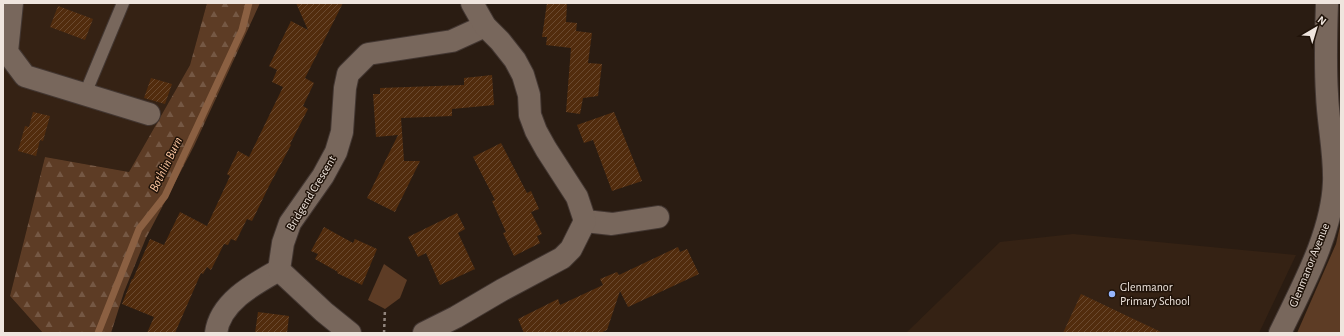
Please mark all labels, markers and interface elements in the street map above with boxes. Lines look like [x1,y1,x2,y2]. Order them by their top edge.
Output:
north arrow [1296,8,1336,48]
text: N [1315,14,1328,27]
water label: Bothlin Burn [147,135,185,194]
street label: Bridgend Crescent [284,153,338,233]
street label: Glenmanor Avenue [1287,221,1331,309]
place label: Glenmanor Primary School [1120,281,1190,308]
marker: Glenmanor Primary School [1107,289,1117,299]

